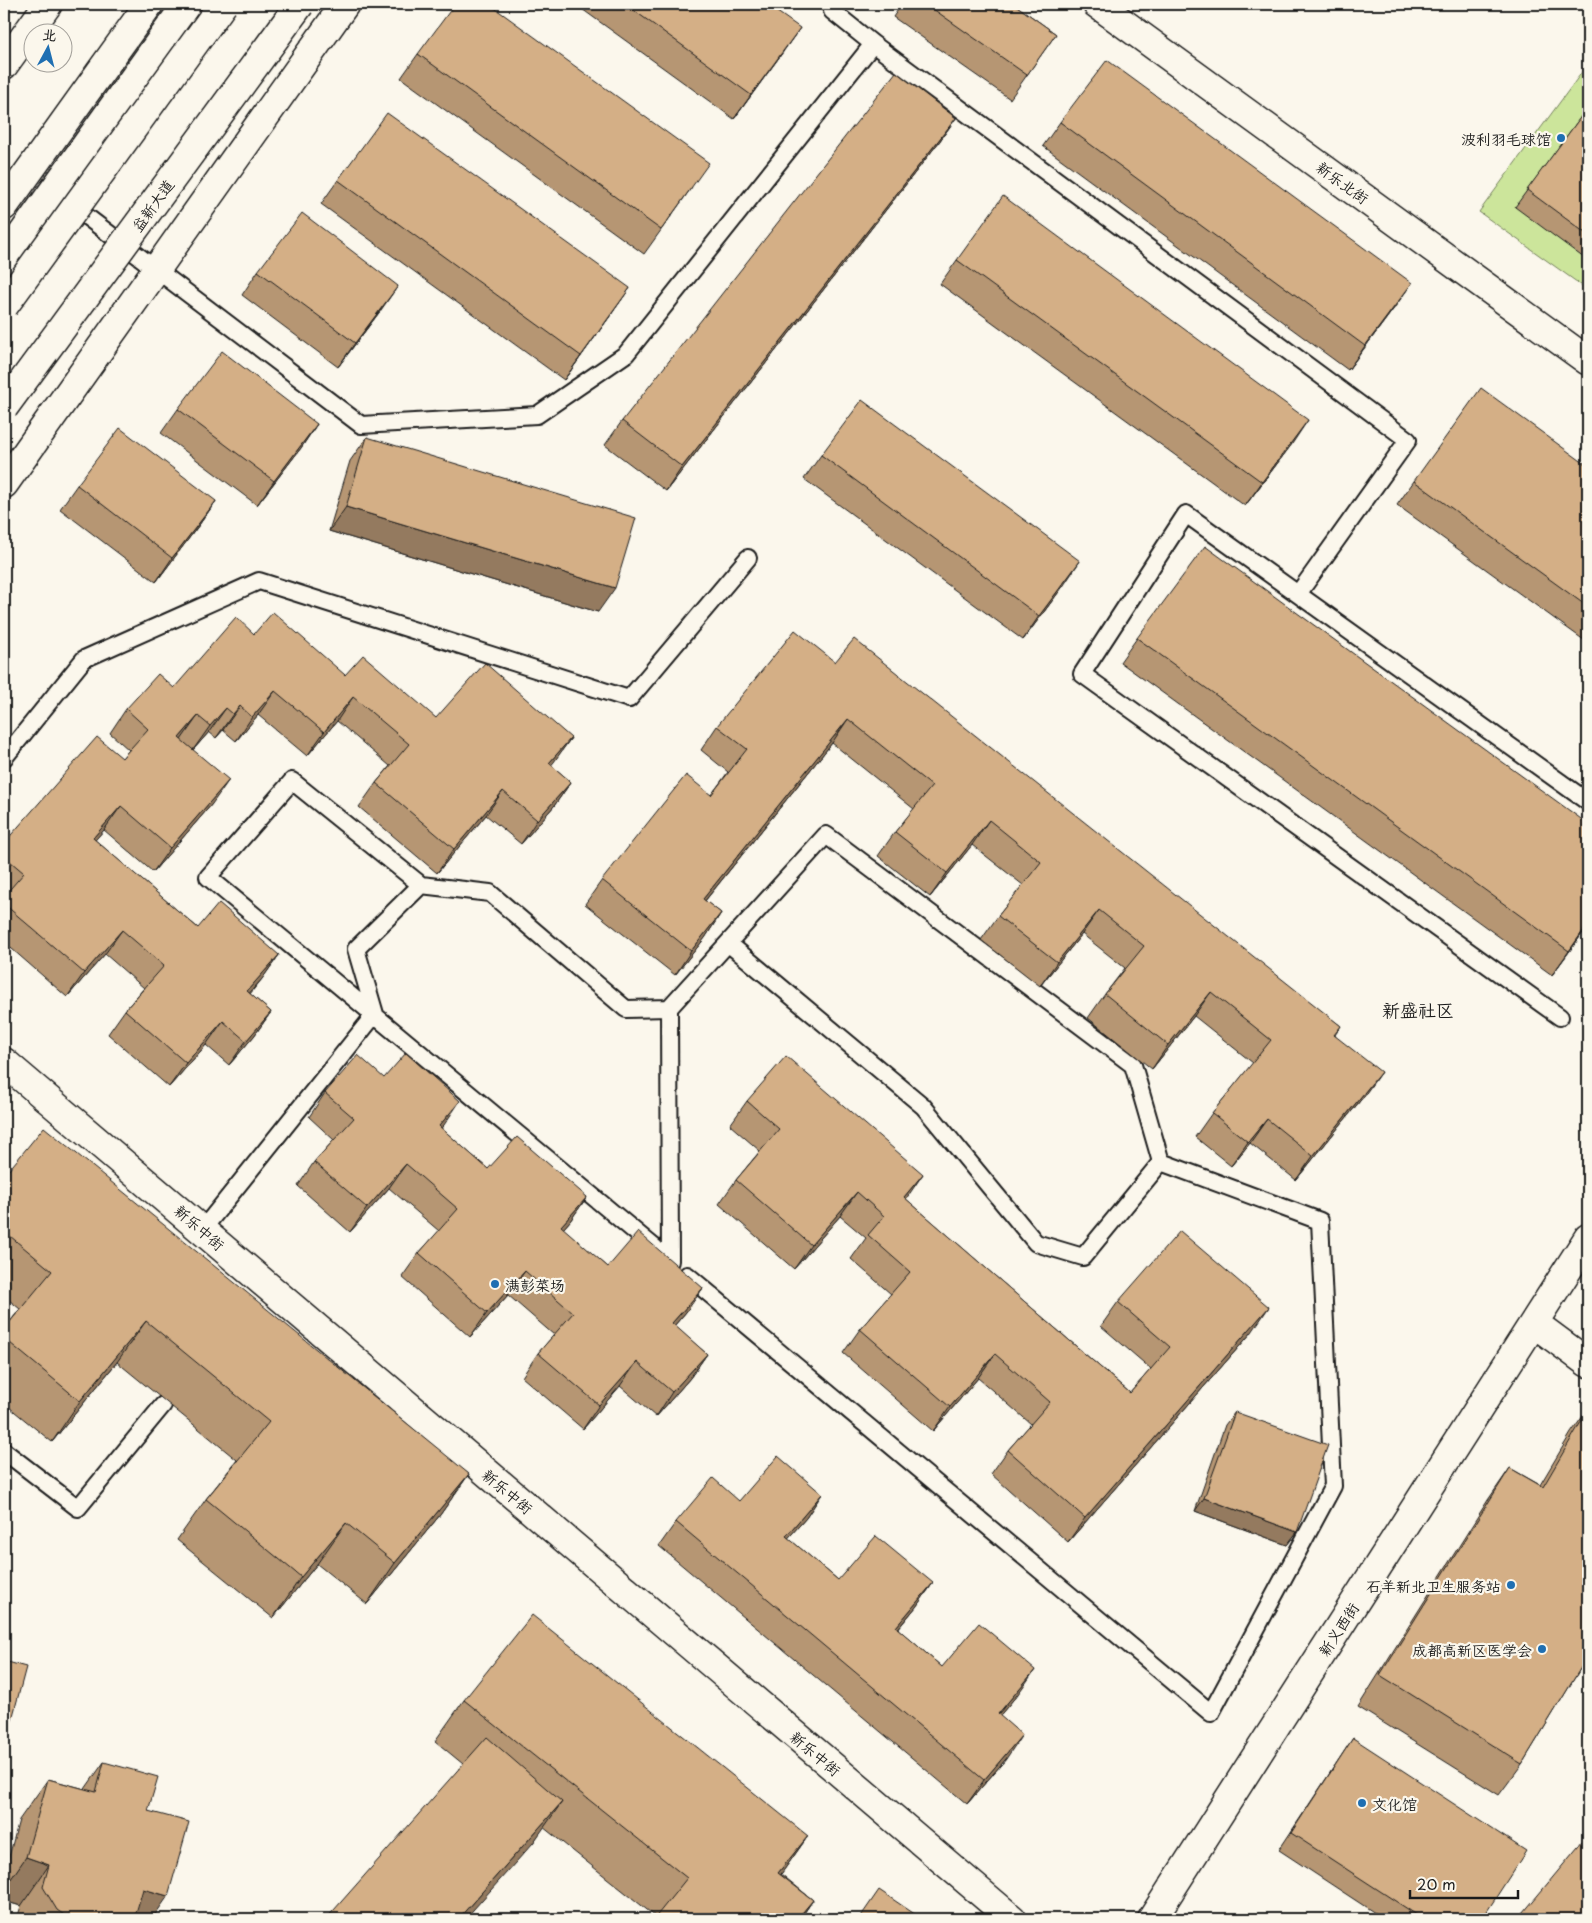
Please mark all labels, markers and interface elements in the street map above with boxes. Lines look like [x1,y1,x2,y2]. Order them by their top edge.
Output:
north arrow [22,22,72,72]
text: 北 [41,23,58,46]
place label: 波利羽毛球馆 [1461,127,1551,150]
marker: 波利羽毛球馆 [1555,132,1567,144]
street label: 新乐北街 [1312,155,1374,209]
street label: 益新大道 [125,174,179,236]
district label: 新盛社区 [1382,996,1454,1023]
street label: 新乐中街 [170,1199,230,1255]
place label: 满彭菜场 [505,1273,565,1296]
marker: 满彭菜场 [489,1278,501,1290]
street label: 新乐中街 [478,1463,538,1519]
place label: 石羊新北卫生服务站 [1366,1574,1501,1597]
marker: 石羊新北卫生服务站 [1505,1579,1517,1591]
street label: 新义西街 [1312,1598,1364,1660]
place label: 成都高新区医学会 [1412,1638,1532,1661]
marker: 成都高新区医学会 [1536,1643,1548,1655]
street label: 新乐中街 [786,1725,846,1781]
place label: 文化馆 [1372,1792,1417,1815]
marker: 文化馆 [1356,1797,1368,1809]
scale bar [1410,1868,1517,1900]
text: 20 m [1417,1872,1456,1895]

